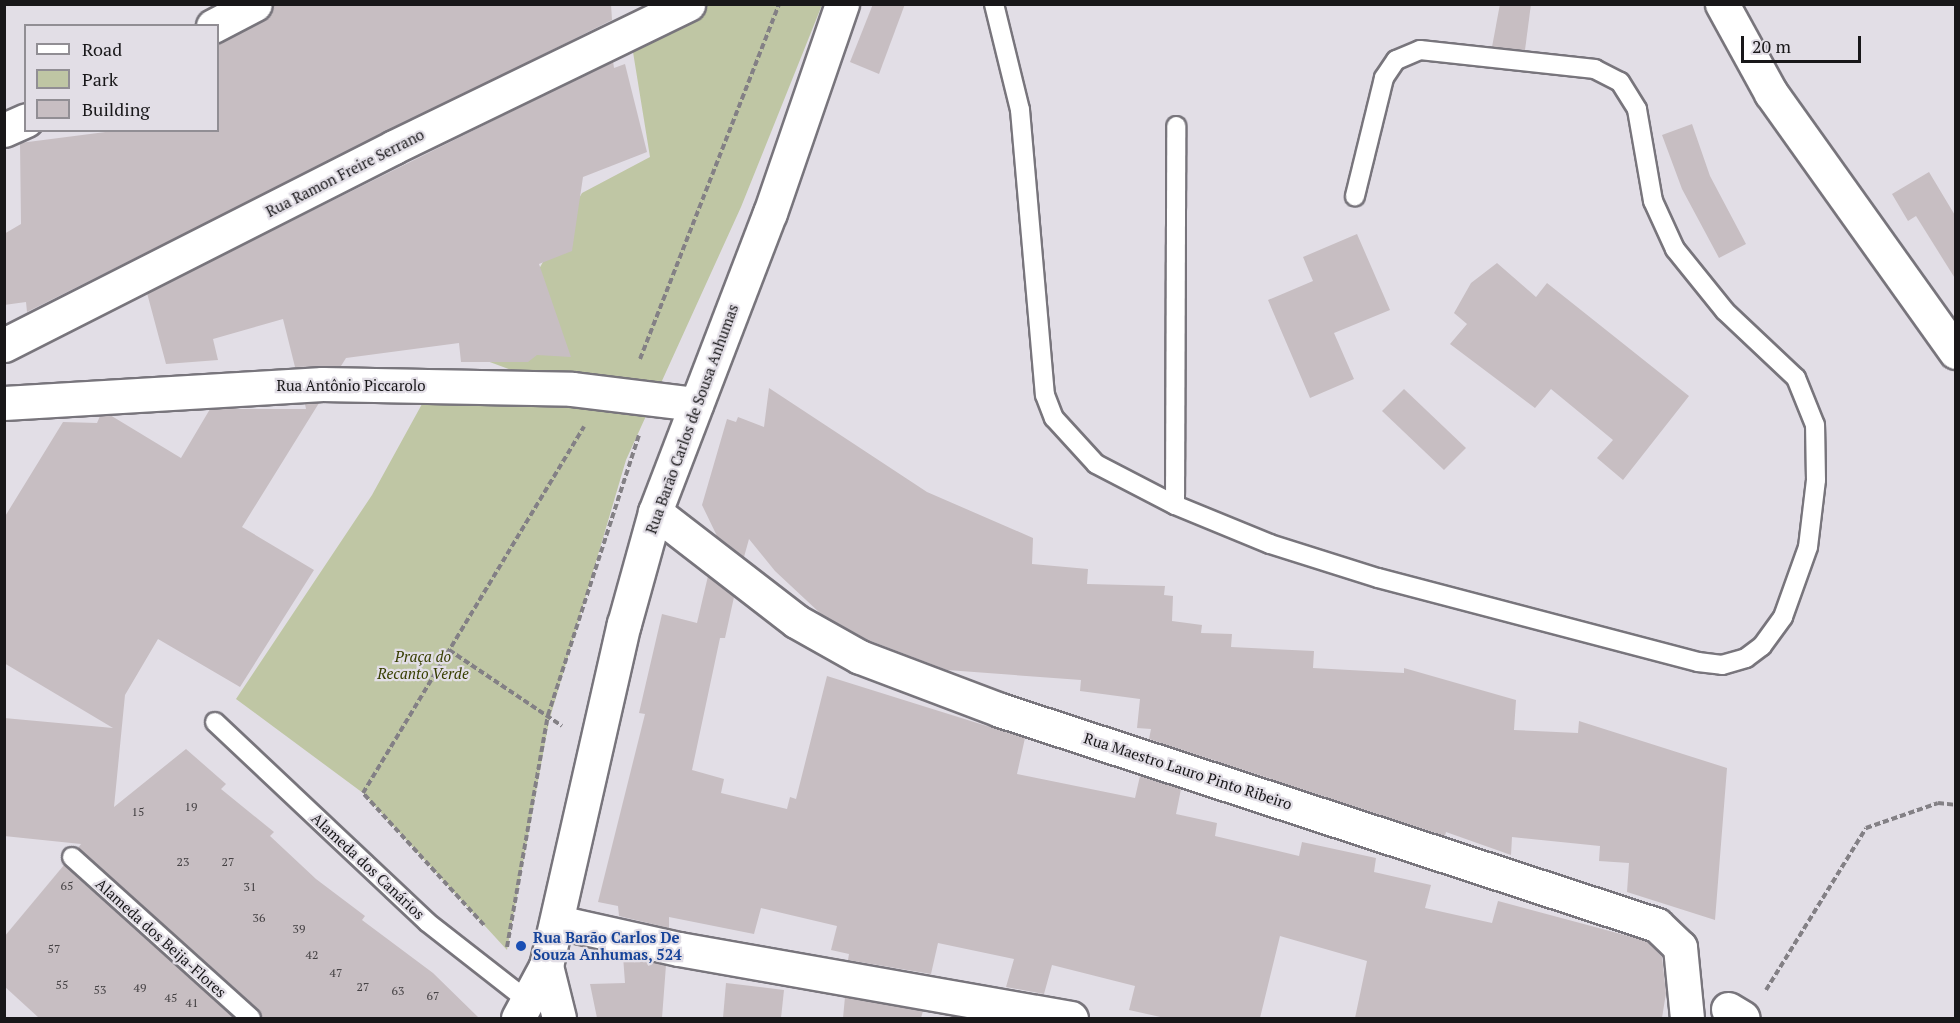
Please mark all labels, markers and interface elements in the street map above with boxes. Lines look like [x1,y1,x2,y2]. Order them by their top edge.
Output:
legend [24,24,219,132]
scale bar [1744,24,1864,62]
text: 20 m [1752,34,1791,58]
text: Road [82,37,122,61]
text: Park [82,67,118,91]
text: Building [82,97,150,121]
street label: Rua Ramon Freire Serrano [263,125,427,221]
street label: Rua Barão Carlos de Sousa Anhumas [642,302,742,536]
street label: Rua Antônio Piccarolo [276,377,426,395]
park label: Praça do Recanto Verde [377,647,469,682]
street label: Rua Maestro Lauro Pinto Ribeiro [1082,729,1294,813]
house number: 19 [185,800,197,814]
house number: 15 [132,805,144,819]
street label: Alameda dos Canários [308,809,428,923]
house number: 23 [177,855,189,869]
house number: 27 [222,855,234,869]
street label: Alameda dos Beija-Flores [92,875,230,1001]
house number: 65 [61,879,73,893]
house number: 31 [244,880,256,894]
house number: 36 [253,911,265,925]
house number: 39 [293,922,305,936]
place label: Rua Barão Carlos De Souza Anhumas, 524 [533,928,682,963]
marker: Rua Barão Carlos De Souza Anhumas, 524 [514,939,528,953]
house number: 57 [48,942,60,956]
house number: 42 [306,948,318,962]
house number: 47 [330,966,342,980]
house number: 55 [56,978,68,992]
house number: 27 [357,980,369,994]
house number: 49 [134,981,146,995]
house number: 53 [94,983,106,997]
house number: 63 [392,984,404,998]
house number: 67 [427,989,439,1003]
house number: 45 [165,991,177,1005]
house number: 41 [186,996,198,1010]

